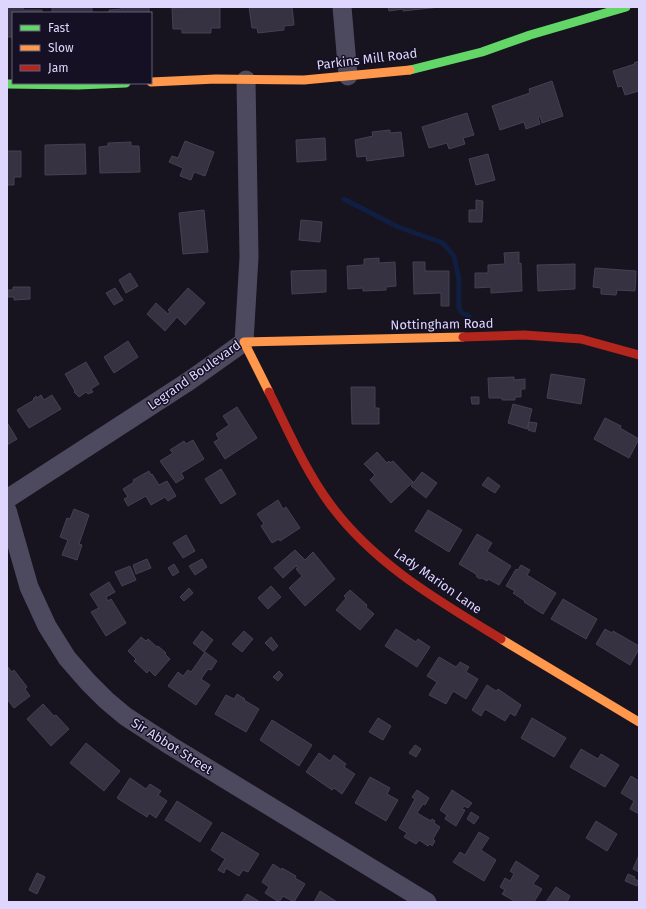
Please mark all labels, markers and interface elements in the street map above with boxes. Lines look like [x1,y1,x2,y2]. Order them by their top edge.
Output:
legend [12,12,152,84]
text: Fast [48,21,70,35]
text: Slow [48,41,74,55]
street label: Parkins Mill Road [316,45,418,73]
text: Jam [48,61,68,75]
street label: Nottingham Road [390,316,494,332]
street label: Legrand Boulevard [145,337,243,413]
street label: Lady Marion Lane [391,545,485,617]
street label: Sir Abbot Street [129,715,216,777]

